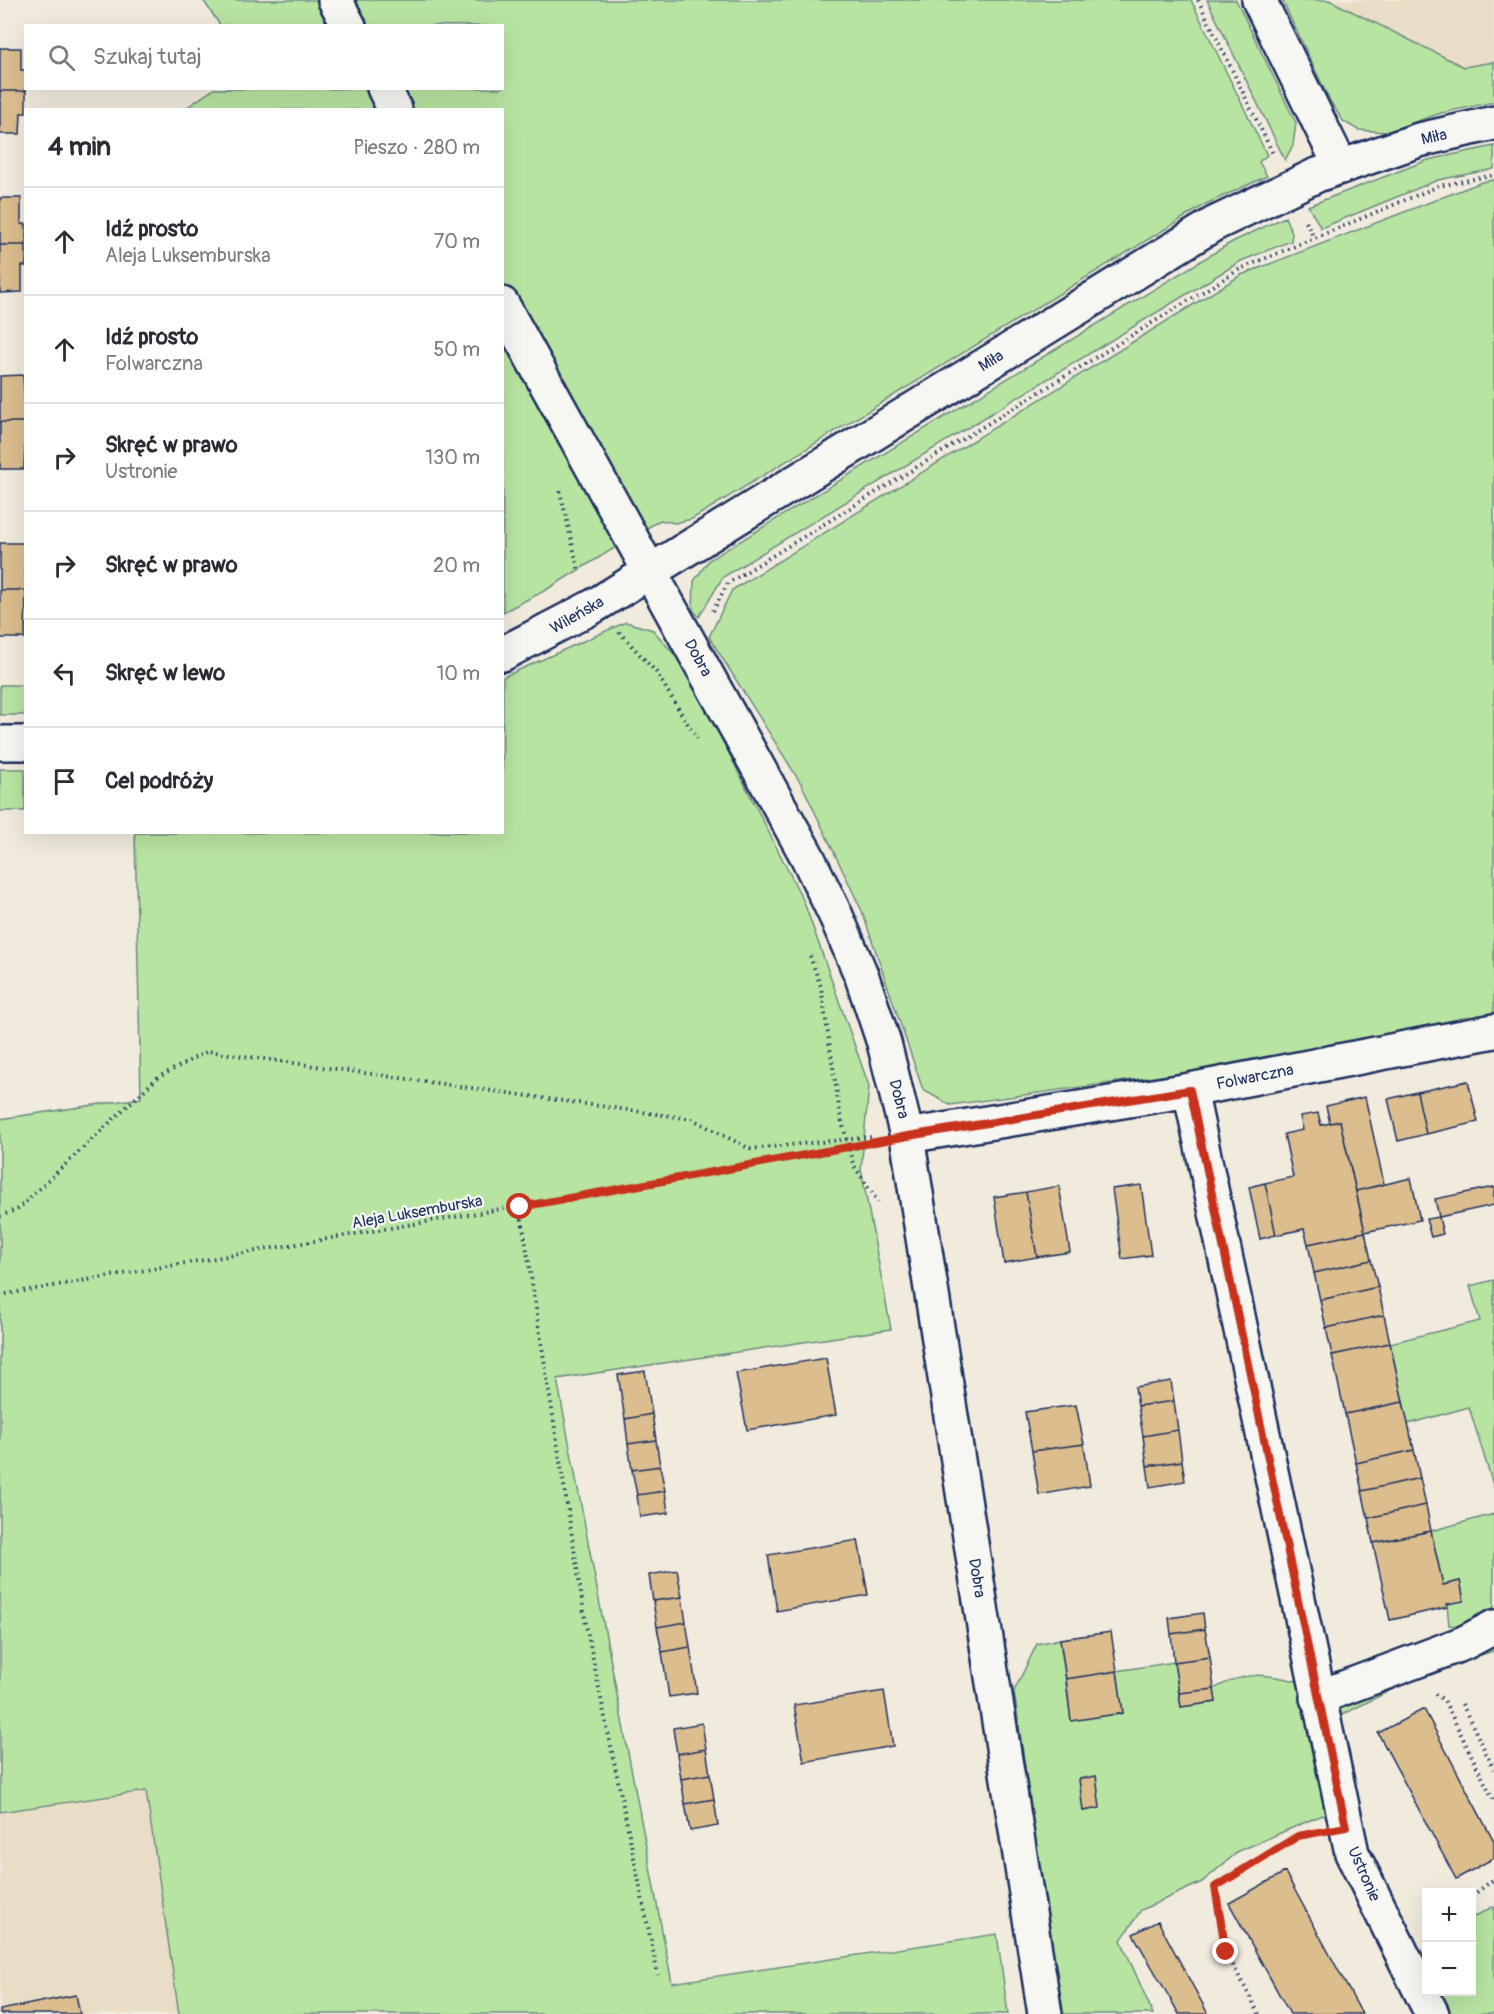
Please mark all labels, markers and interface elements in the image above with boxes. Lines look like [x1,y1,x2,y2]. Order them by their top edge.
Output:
search box [24,24,504,90]
icon: search [45,41,78,74]
text: Szukaj tutaj [93,43,202,71]
street label: Miła [1419,124,1449,150]
text: 4 min [48,131,111,163]
text: Pieszo · 280 m [353,135,480,160]
text: Idź prosto [105,215,198,243]
icon: ahead [48,225,81,258]
text: 70 m [434,229,480,254]
text: Aleja Luksemburska [105,243,270,268]
text: Idź prosto [105,323,198,351]
icon: ahead [48,333,81,366]
text: 50 m [433,337,480,362]
street label: Miła [975,346,1007,376]
text: Folwarczna [105,351,203,376]
text: Skręć w prawo [105,431,238,459]
icon: right [48,441,81,474]
text: 130 m [425,445,480,470]
text: Ustronie [105,459,177,484]
icon: right [48,549,81,582]
text: Skręć w prawo [105,551,238,579]
text: 20 m [433,553,480,578]
street label: Wileńska [547,592,607,638]
street label: Dobra [680,636,716,680]
icon: left [48,657,81,690]
text: Skręć w lewo [105,659,225,687]
text: 10 m [436,661,480,686]
icon: arrive [48,765,81,798]
text: Cel podróży [105,767,213,795]
street label: Folwarczna [1215,1060,1295,1094]
street label: Dobra [885,1077,913,1121]
street label: Aleja Luksemburska [350,1191,484,1233]
route start [506,1193,532,1219]
street label: Dobra [964,1557,990,1599]
street label: Ustronie [1343,1844,1385,1905]
map controls [1422,1888,1476,1996]
button: + [1422,1888,1476,1942]
route end [1212,1938,1238,1964]
button: − [1422,1942,1476,1996]

